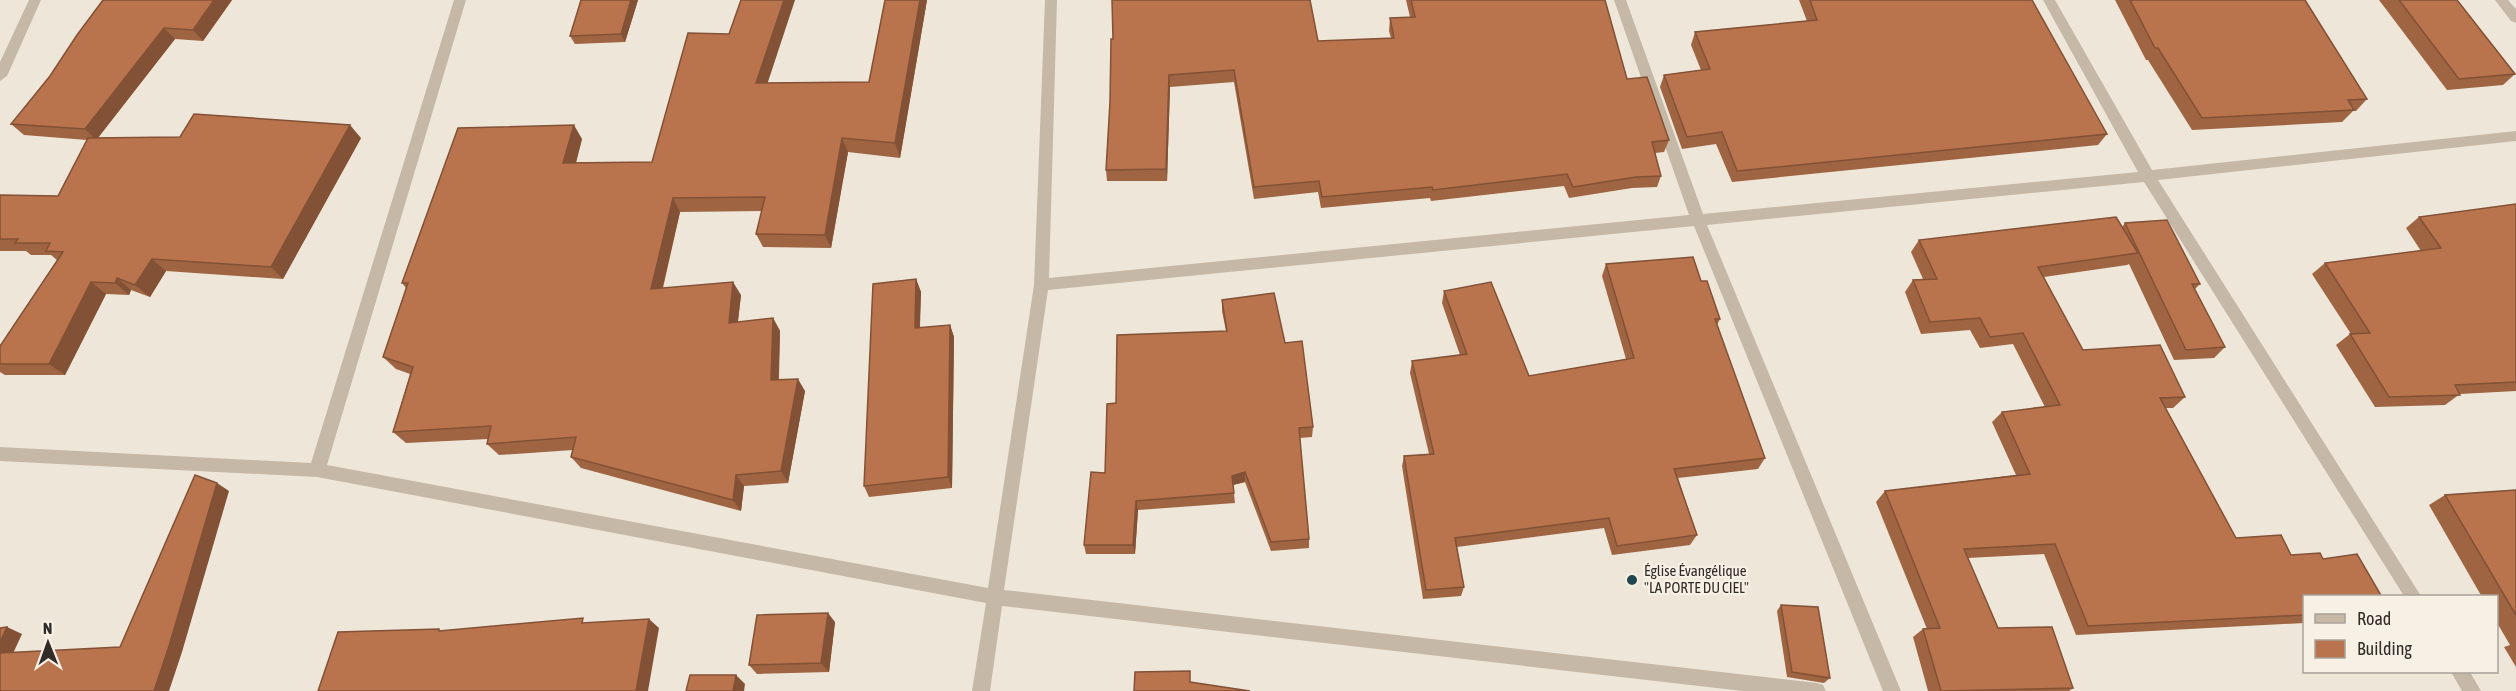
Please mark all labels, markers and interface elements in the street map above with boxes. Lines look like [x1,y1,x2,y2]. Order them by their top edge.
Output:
place label: Église Évangélique "LA PORTE DU CIEL" [1644,562,1749,596]
marker: Église Évangélique "LA PORTE DU CIEL" [1625,573,1639,587]
legend [2303,595,2498,673]
text: Road [2357,608,2391,629]
north arrow [18,613,78,673]
text: N [43,619,53,637]
text: Building [2357,638,2412,659]

